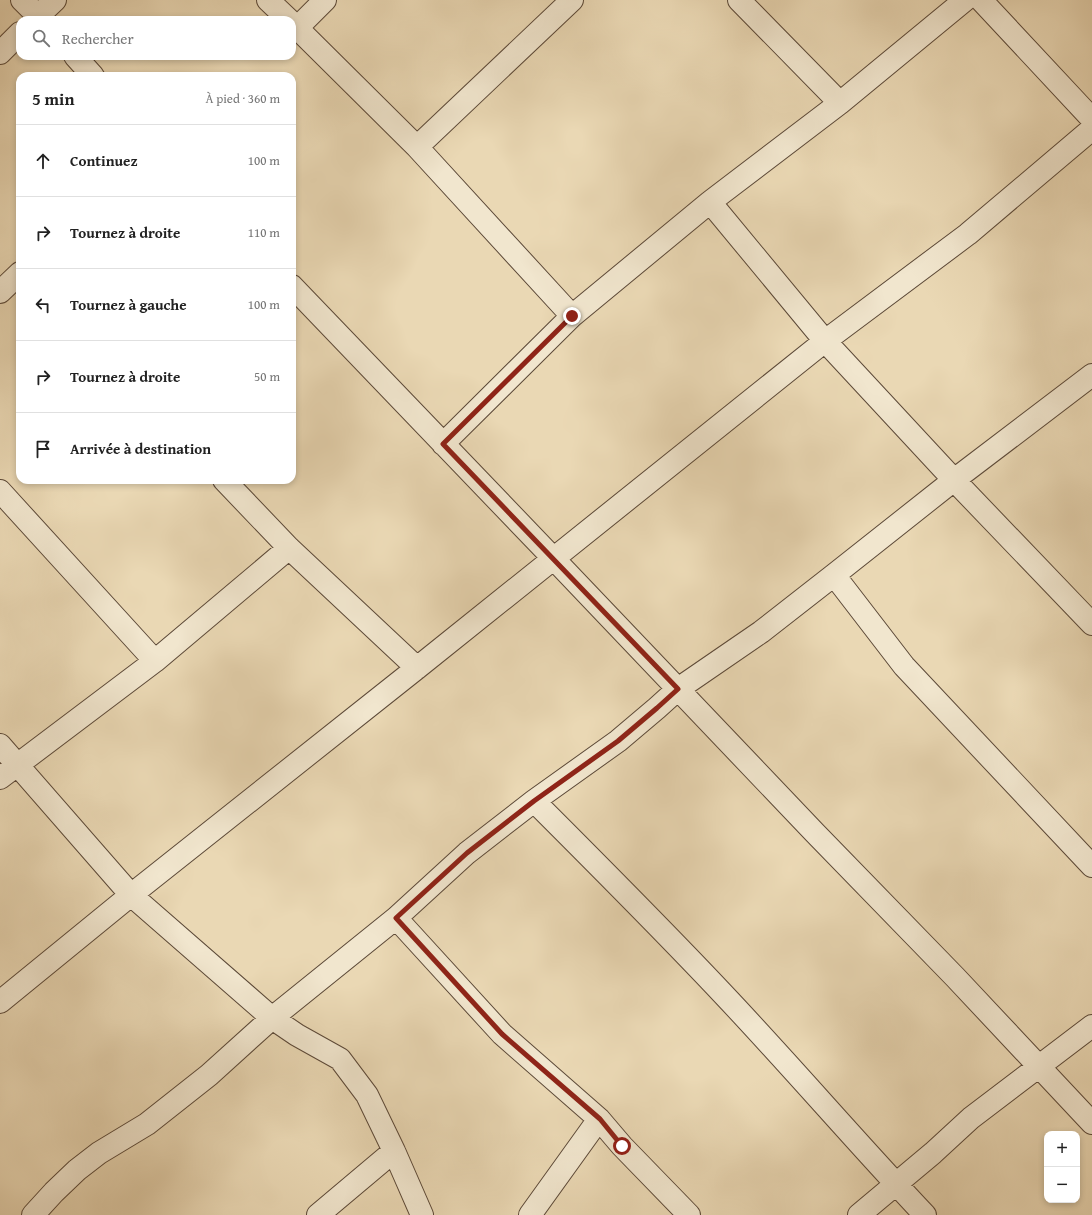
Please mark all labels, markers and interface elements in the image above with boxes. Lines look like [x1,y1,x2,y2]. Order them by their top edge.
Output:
search box [16,16,296,60]
icon: search [30,27,52,49]
text: Rechercher [62,28,134,49]
text: 5 min [32,86,74,111]
text: À pied · 360 m [205,89,280,108]
icon: ahead [32,150,54,172]
text: Continuez [70,150,138,171]
text: 100 m [248,151,280,170]
icon: right [32,222,54,244]
text: Tournez à droite [70,222,180,243]
text: 110 m [248,223,280,242]
icon: left [32,294,54,316]
text: Tournez à gauche [70,294,187,315]
text: 100 m [248,295,280,314]
route end [563,307,581,325]
icon: right [32,366,54,388]
text: Tournez à droite [70,366,180,387]
text: 50 m [254,367,280,386]
icon: arrive [32,438,54,460]
text: Arrivée à destination [70,438,211,459]
map controls [1044,1131,1080,1203]
button: + [1044,1131,1080,1167]
route start [613,1137,631,1155]
button: − [1044,1167,1080,1203]

